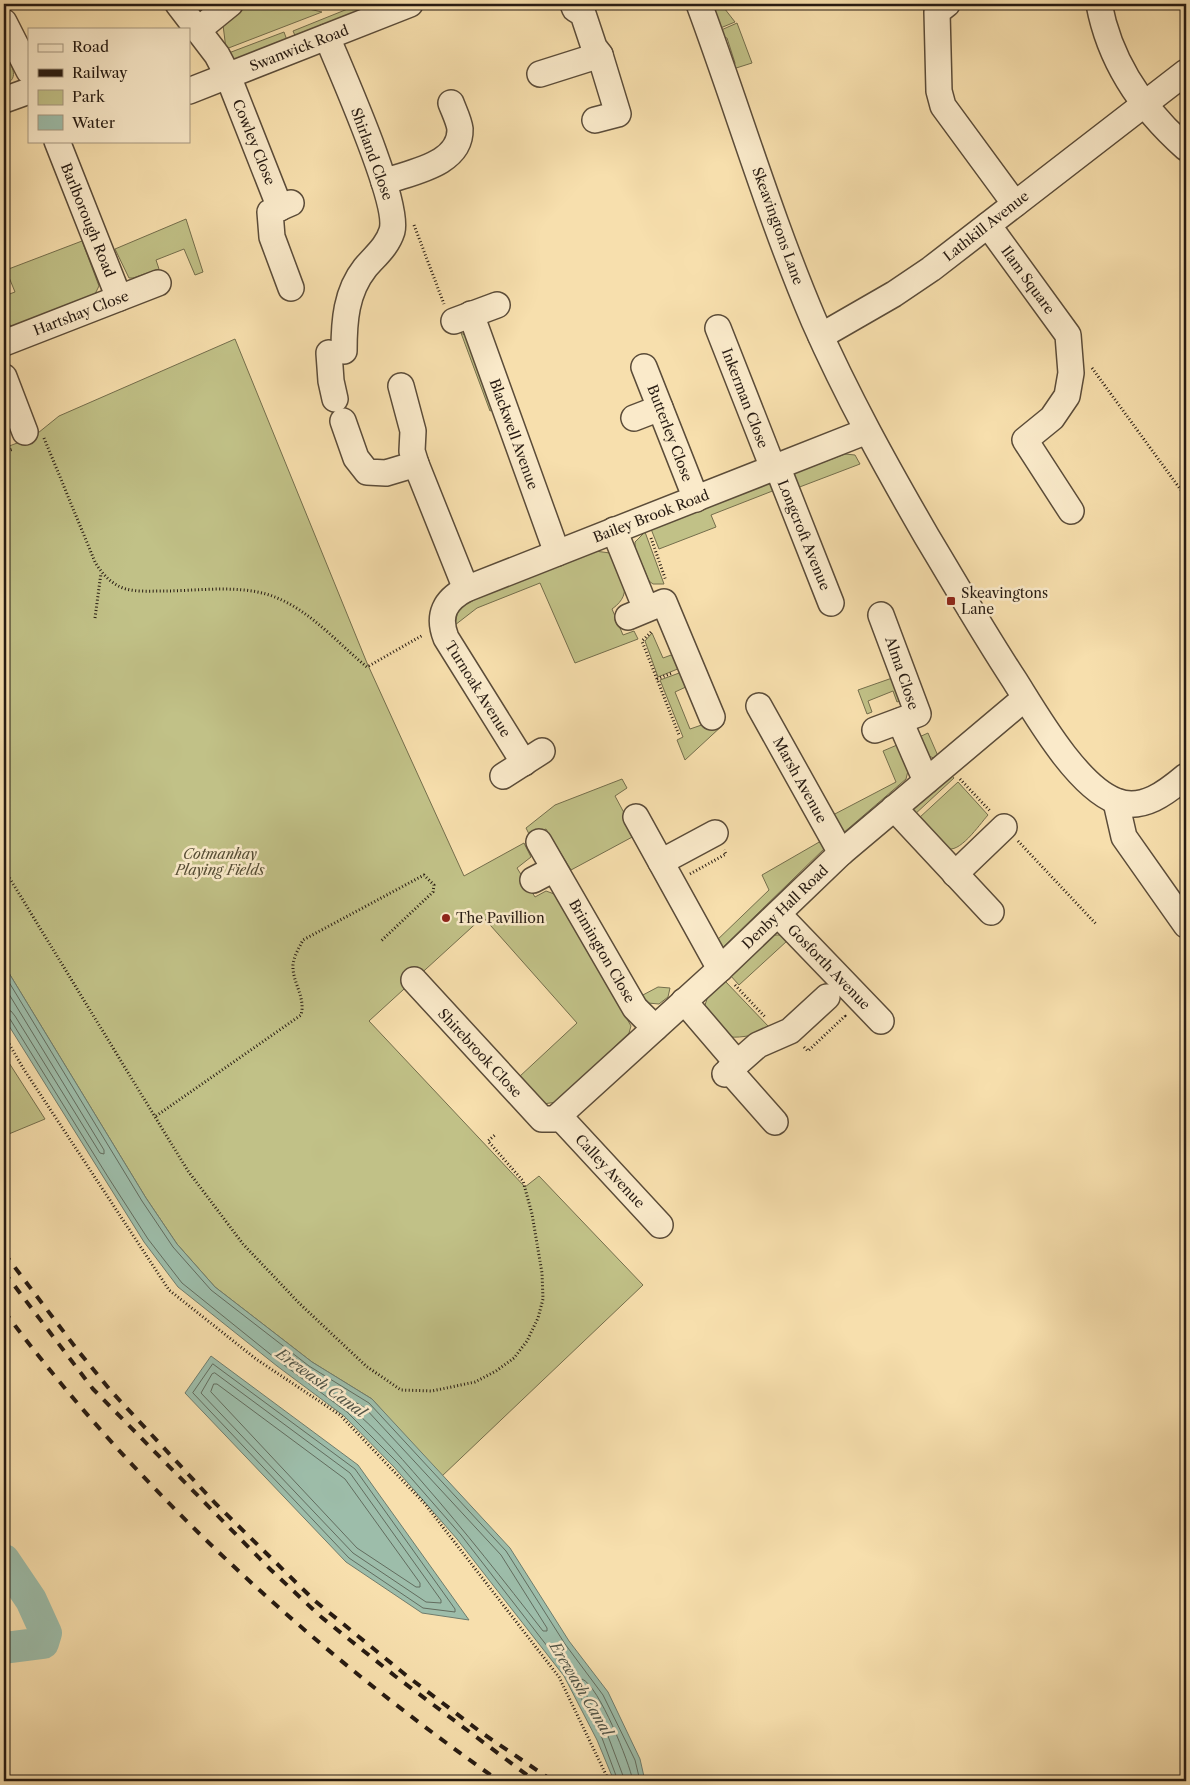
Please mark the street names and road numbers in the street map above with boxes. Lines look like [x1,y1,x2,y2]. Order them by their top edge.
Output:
street label: Swanwick Road [247,21,351,75]
street label: Cowley Close [229,97,279,188]
street label: Shirland Close [347,105,397,203]
street label: Barlborough Road [57,160,119,280]
street label: Skeavingtons Lane [748,165,808,288]
street label: Lathkill Avenue [940,187,1033,265]
street label: Ilam Square [997,242,1059,318]
street label: Hartshay Close [31,287,131,339]
street label: Inkerman Close [718,345,772,451]
street label: Blackwell Avenue [486,376,542,492]
street label: Butterley Close [643,382,697,484]
street label: Longcroft Avenue [774,477,835,593]
street label: Bailey Brook Road [590,485,712,546]
street label: Alma Close [881,633,923,712]
street label: Turnoak Avenue [441,638,515,741]
street label: Marsh Avenue [769,734,831,826]
street label: Denby Hall Road [738,861,832,953]
street label: Brimington Close [565,896,639,1006]
street label: Gosforth Avenue [784,920,874,1014]
street label: Shirebrook Close [434,1005,526,1101]
street label: Calley Avenue [571,1130,649,1212]

